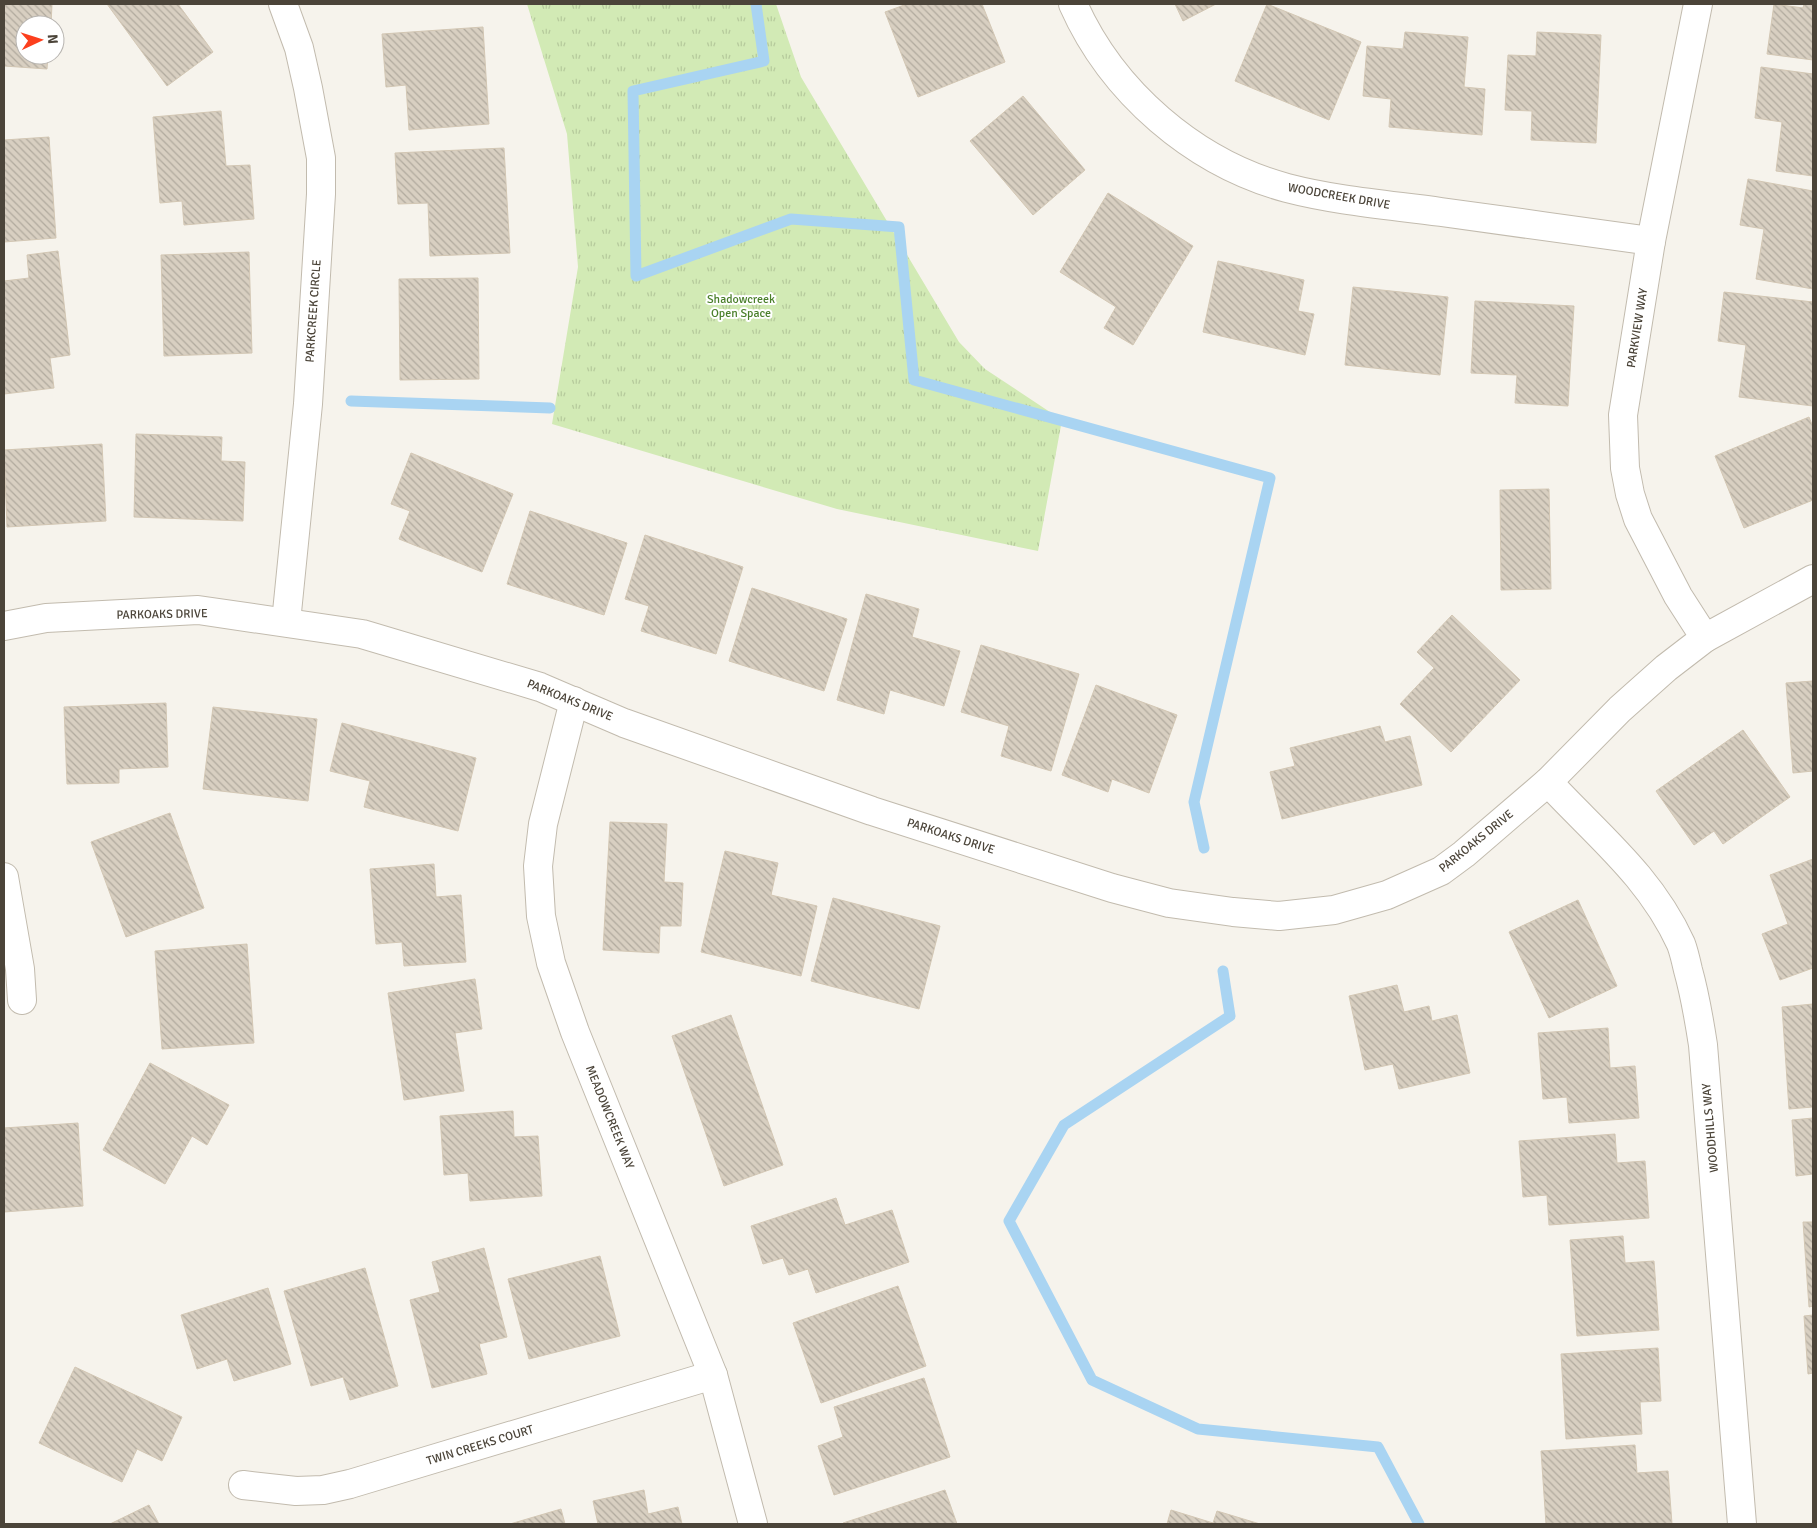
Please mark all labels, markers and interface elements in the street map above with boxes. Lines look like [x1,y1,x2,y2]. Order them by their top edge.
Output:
north arrow [15,15,65,65]
text: N [44,34,61,45]
street label: WOODCREEK DRIVE [1287,180,1391,213]
street label: PARKCREEK CIRCLE [302,259,325,363]
street label: PARKVIEW WAY [1624,287,1651,369]
park label: Shadowcreek Open Space [707,292,775,321]
street label: PARKOAKS DRIVE [116,606,208,623]
street label: PARKOAKS DRIVE [525,676,615,725]
street label: PARKOAKS DRIVE [1436,807,1517,876]
street label: PARKOAKS DRIVE [905,815,997,858]
street label: MEADOWCREEK WAY [582,1063,637,1171]
street label: WOODHILLS WAY [1699,1083,1722,1173]
street label: TWIN CREEKS COURT [425,1422,535,1469]

